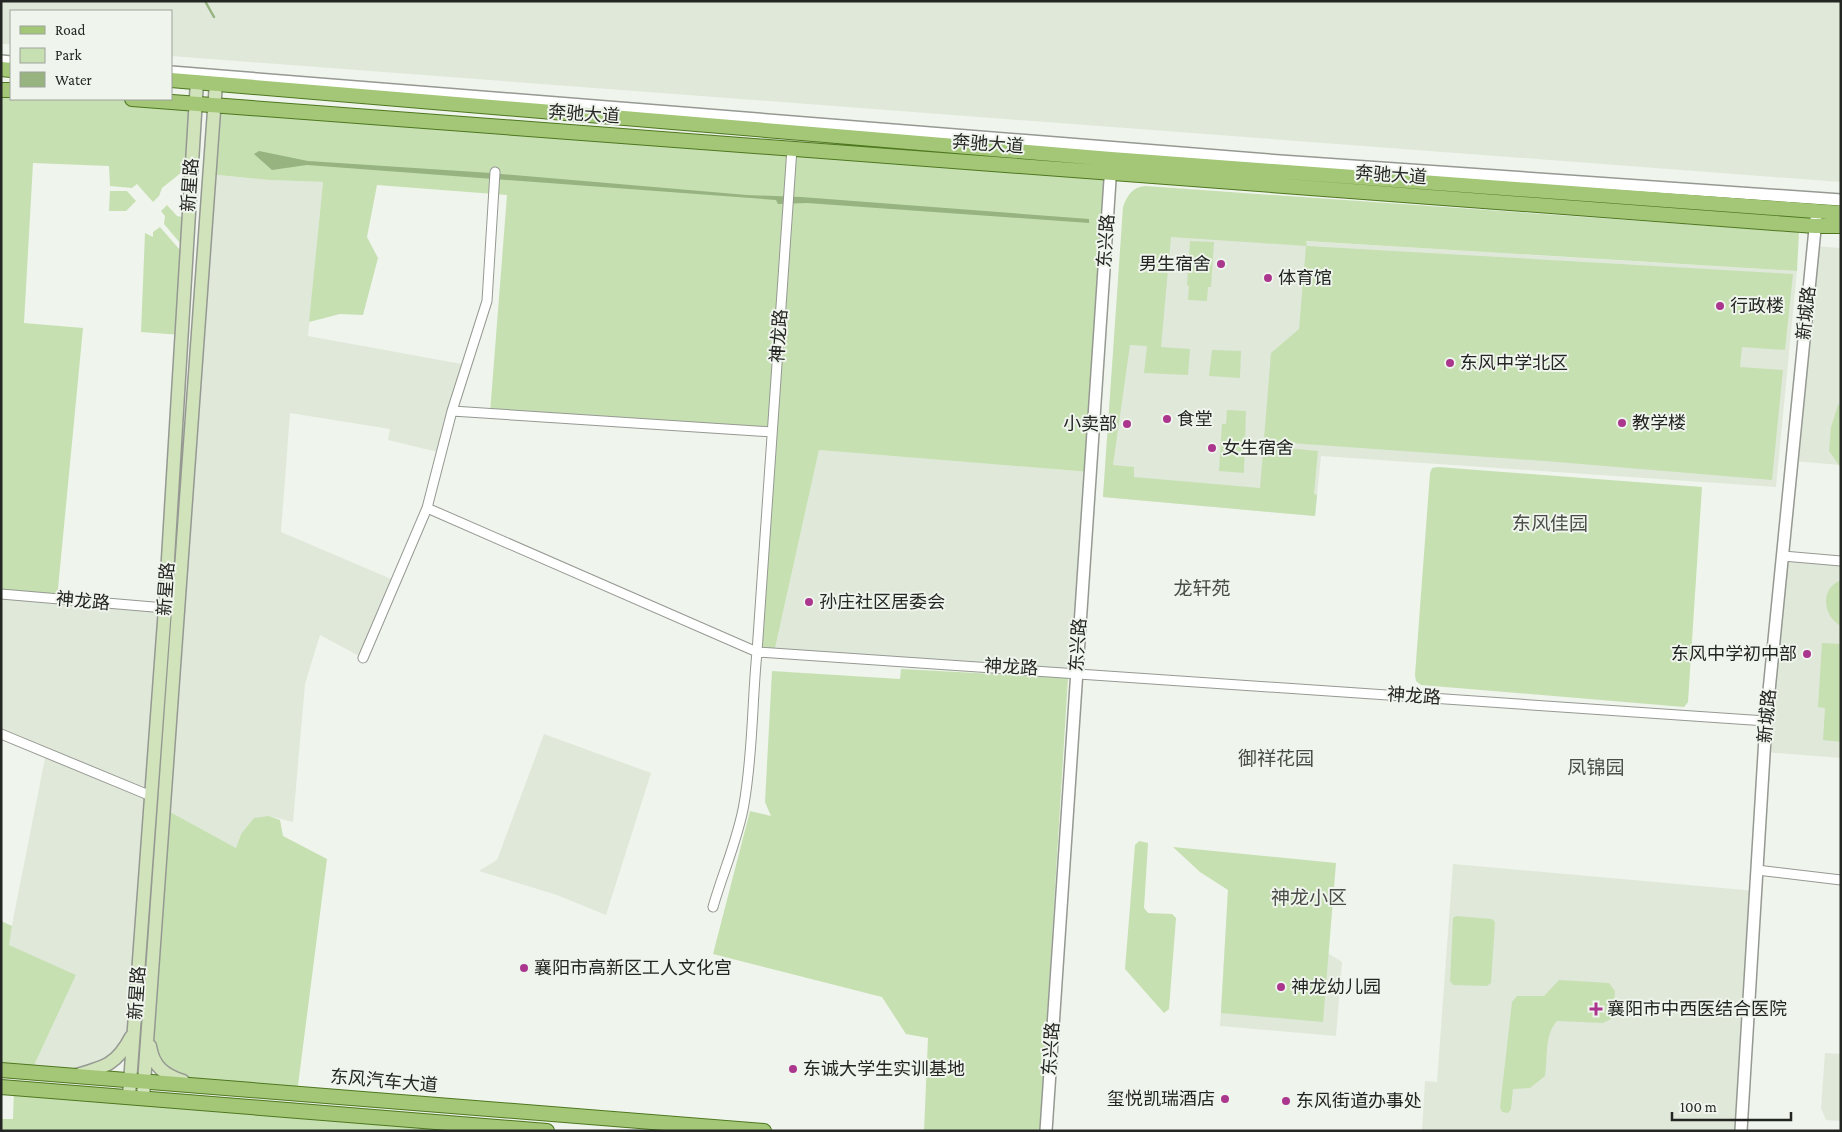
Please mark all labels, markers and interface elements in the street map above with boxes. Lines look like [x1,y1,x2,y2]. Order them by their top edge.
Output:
legend [10,10,172,100]
text: Road [55,22,86,38]
text: Park [55,47,82,63]
text: Water [55,72,92,88]
street label: 奔驰大道 [547,102,621,126]
street label: 奔驰大道 [951,132,1025,156]
street label: 新星路 [178,157,202,213]
street label: 奔驰大道 [1354,163,1428,187]
street label: 东兴路 [1094,213,1118,269]
place label: 男生宿舍 [1139,254,1211,274]
marker: 男生宿舍 [1215,258,1227,270]
place label: 体育馆 [1278,268,1332,288]
marker: 体育馆 [1262,272,1274,284]
street label: 新城路 [1793,285,1819,341]
place label: 行政楼 [1730,296,1784,316]
marker: 行政楼 [1714,300,1726,312]
street label: 神龙路 [767,308,791,364]
place label: 东风中学北区 [1460,353,1568,373]
marker: 东风中学北区 [1444,357,1456,369]
place label: 食堂 [1177,409,1213,429]
marker: 食堂 [1161,413,1173,425]
place label: 教学楼 [1632,413,1686,433]
place label: 小卖部 [1063,414,1117,434]
marker: 教学楼 [1616,417,1628,429]
marker: 小卖部 [1121,418,1133,430]
place label: 女生宿舍 [1222,438,1294,458]
marker: 女生宿舍 [1206,442,1218,454]
district label: 东风佳园 [1512,513,1588,534]
street label: 新星路 [154,561,178,617]
district label: 龙轩苑 [1173,578,1231,599]
street label: 神龙路 [55,589,111,613]
place label: 孙庄社区居委会 [819,592,945,612]
marker: 孙庄社区居委会 [803,596,815,608]
street label: 东兴路 [1066,617,1090,673]
place label: 东风中学初中部 [1671,644,1797,664]
marker: 东风中学初中部 [1801,648,1813,660]
street label: 神龙路 [984,656,1038,678]
street label: 神龙路 [1386,684,1442,708]
street label: 新城路 [1755,688,1779,744]
district label: 御祥花园 [1238,748,1314,769]
district label: 凤锦园 [1567,757,1625,778]
district label: 神龙小区 [1271,887,1347,908]
place label: 襄阳市高新区工人文化宫 [534,958,732,978]
marker: 襄阳市高新区工人文化宫 [518,962,530,974]
street label: 新星路 [125,965,149,1021]
place label: 神龙幼儿园 [1291,977,1381,997]
marker: 神龙幼儿园 [1275,981,1287,993]
place label: 襄阳市中西医结合医院 [1607,999,1787,1019]
marker: 襄阳市中西医结合医院 [1589,1002,1603,1016]
street label: 东兴路 [1039,1021,1063,1077]
place label: 东诚大学生实训基地 [803,1059,965,1079]
marker: 东诚大学生实训基地 [787,1063,799,1075]
street label: 东风汽车大道 [329,1066,439,1096]
place label: 玺悦凯瑞酒店 [1107,1089,1215,1109]
scale bar [1672,1090,1791,1122]
place label: 东风街道办事处 [1296,1091,1422,1111]
marker: 玺悦凯瑞酒店 [1219,1093,1231,1105]
marker: 东风街道办事处 [1280,1095,1292,1107]
text: 100 m [1680,1099,1717,1115]

